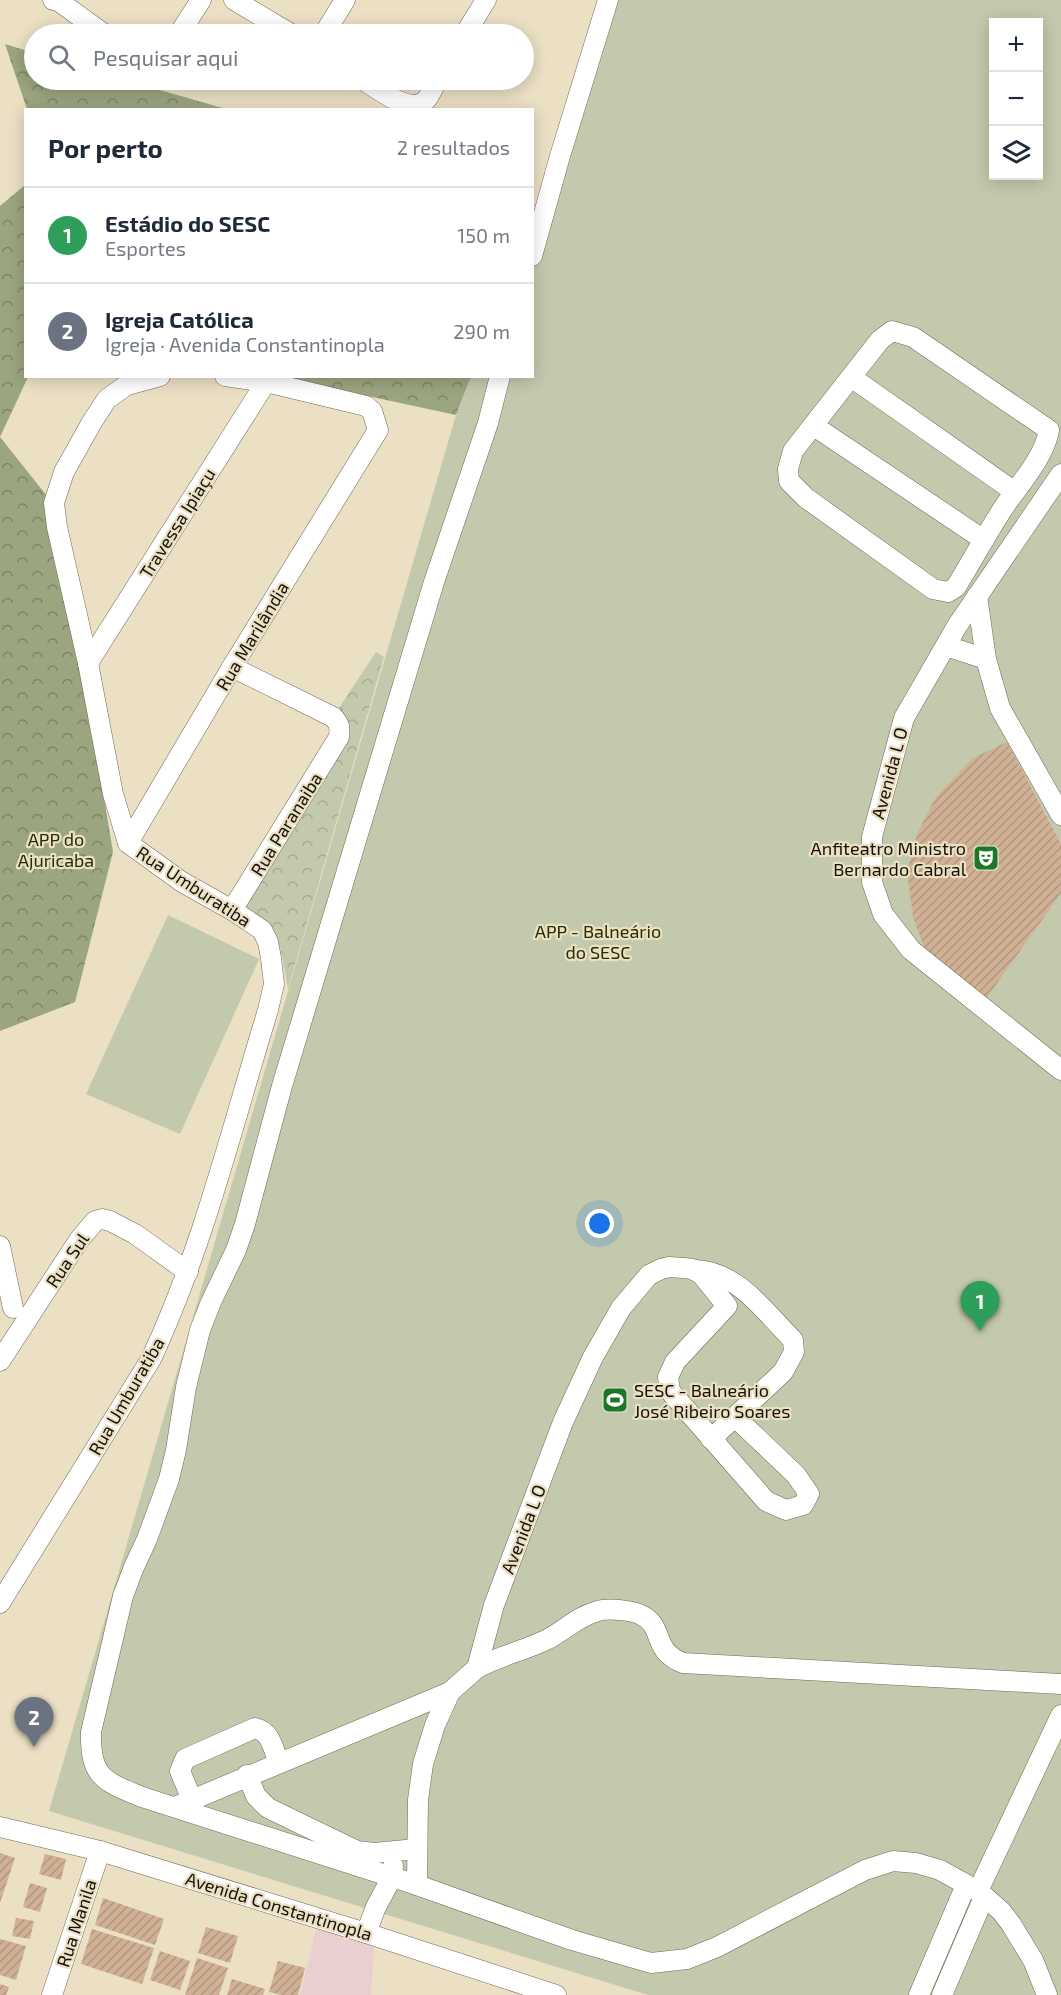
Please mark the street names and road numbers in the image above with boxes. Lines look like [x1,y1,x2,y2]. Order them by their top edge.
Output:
street label: Travessa Ipiaçu [134,464,220,583]
street label: Rua Marilândia [211,578,293,694]
street label: Avenida L O [866,725,912,821]
street label: Rua Paranaiba [245,768,327,880]
street label: Rua Umburatiba [133,841,255,931]
street label: Rua Sul [41,1228,94,1291]
street label: Rua Umburatiba [83,1333,169,1459]
street label: Avenida L O [496,1481,550,1577]
street label: Avenida Constantinopla [183,1867,375,1945]
street label: Rua Manila [51,1876,101,1970]

